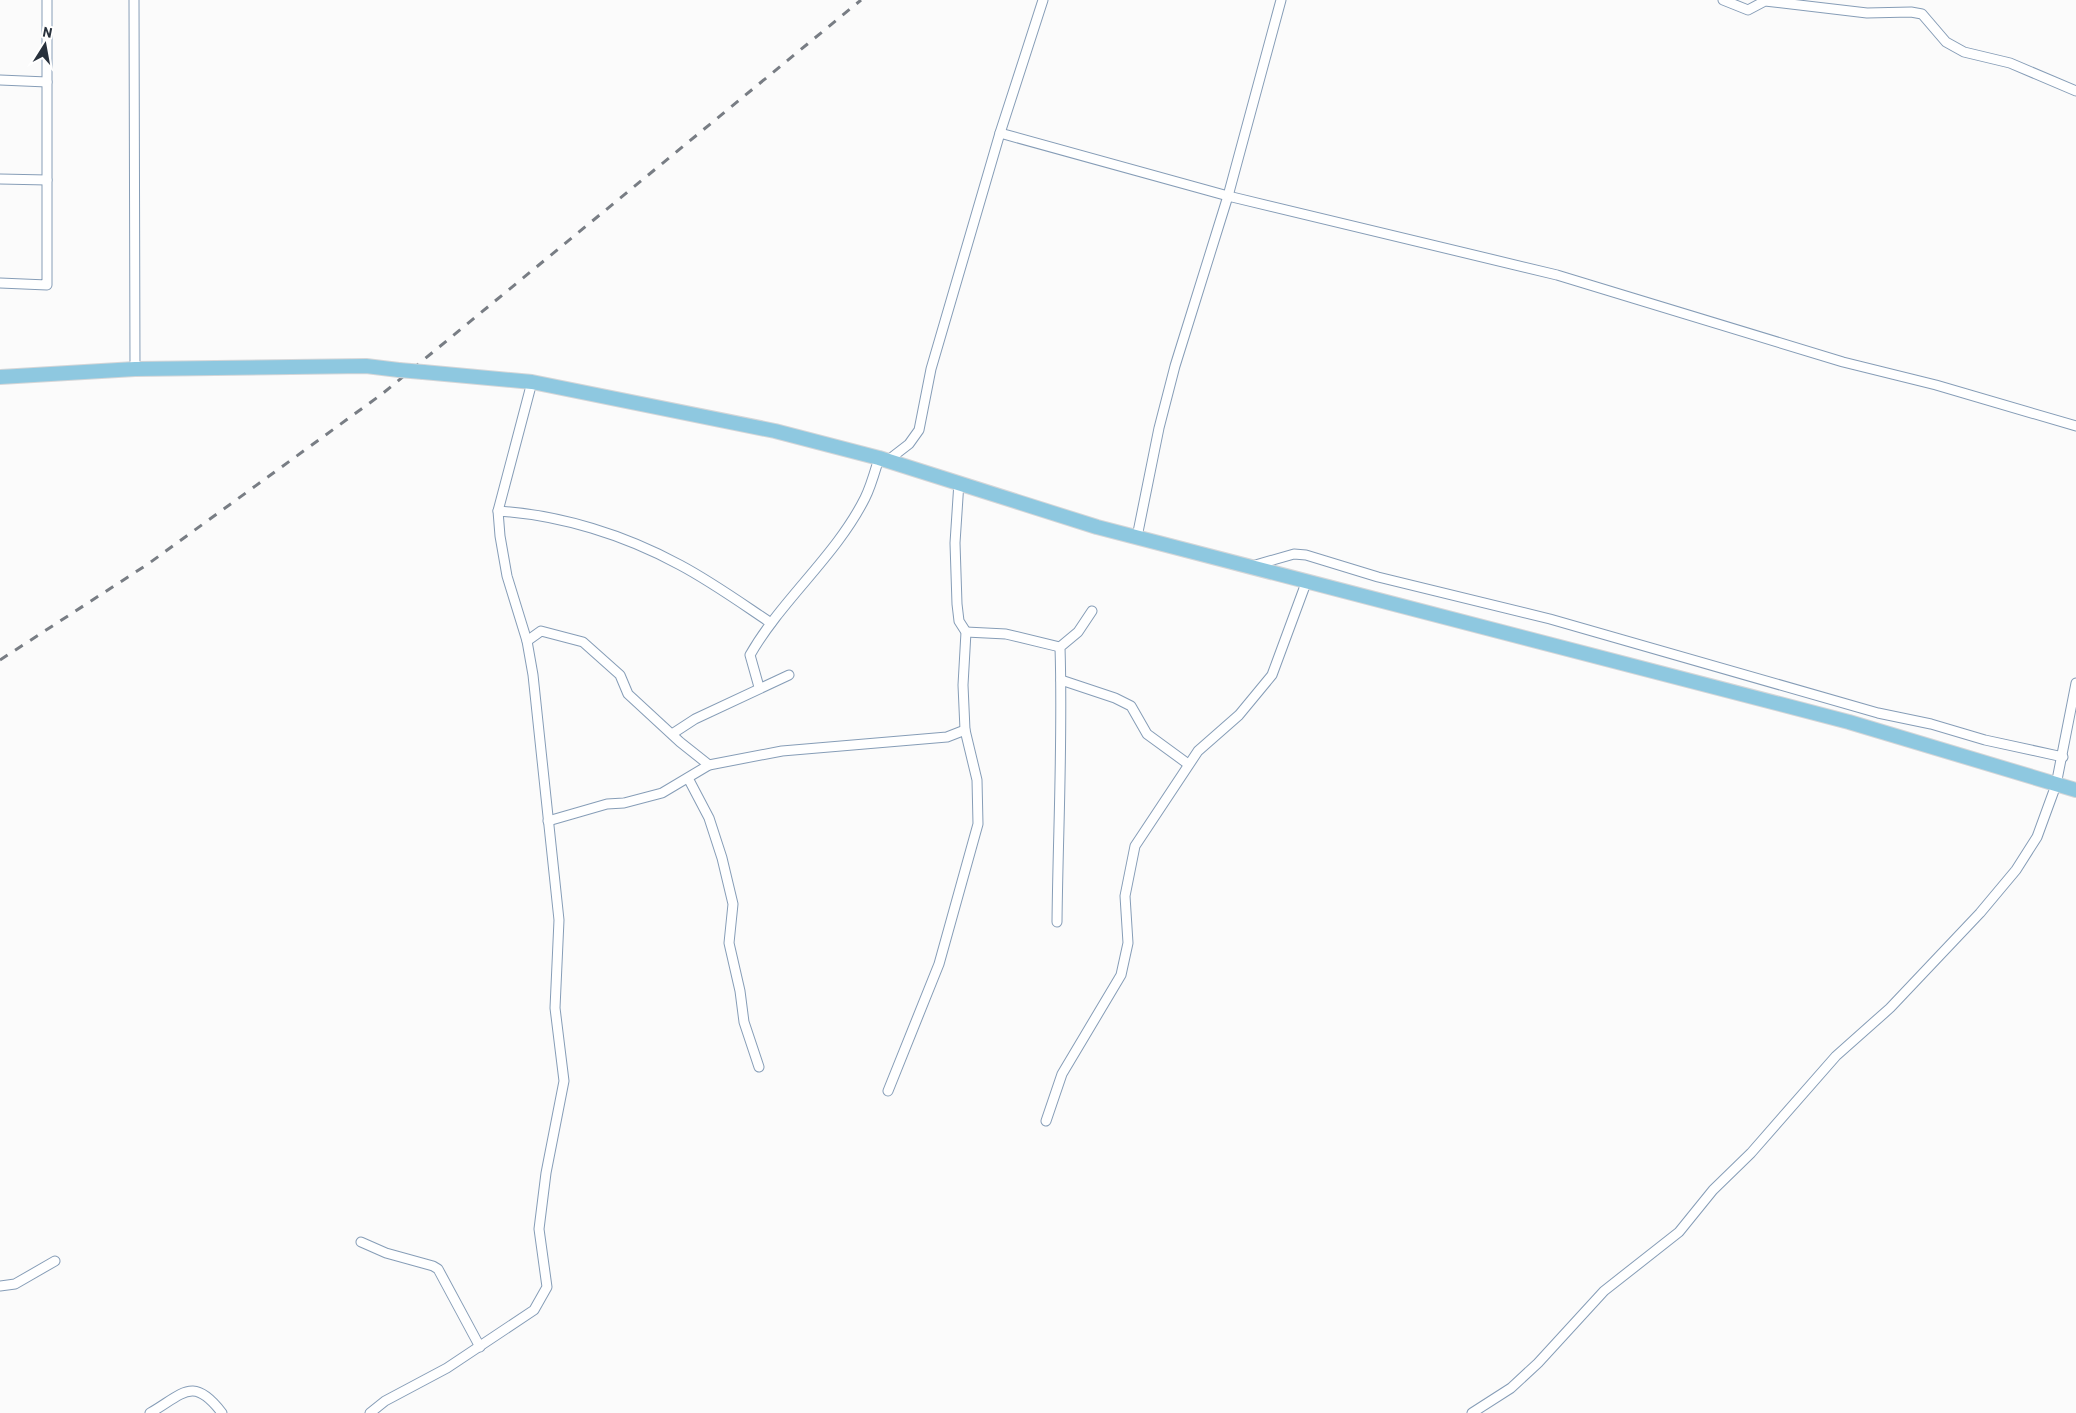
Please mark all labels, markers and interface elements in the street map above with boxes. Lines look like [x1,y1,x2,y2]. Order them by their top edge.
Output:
north arrow [20,20,70,70]
text: N [41,23,54,41]

